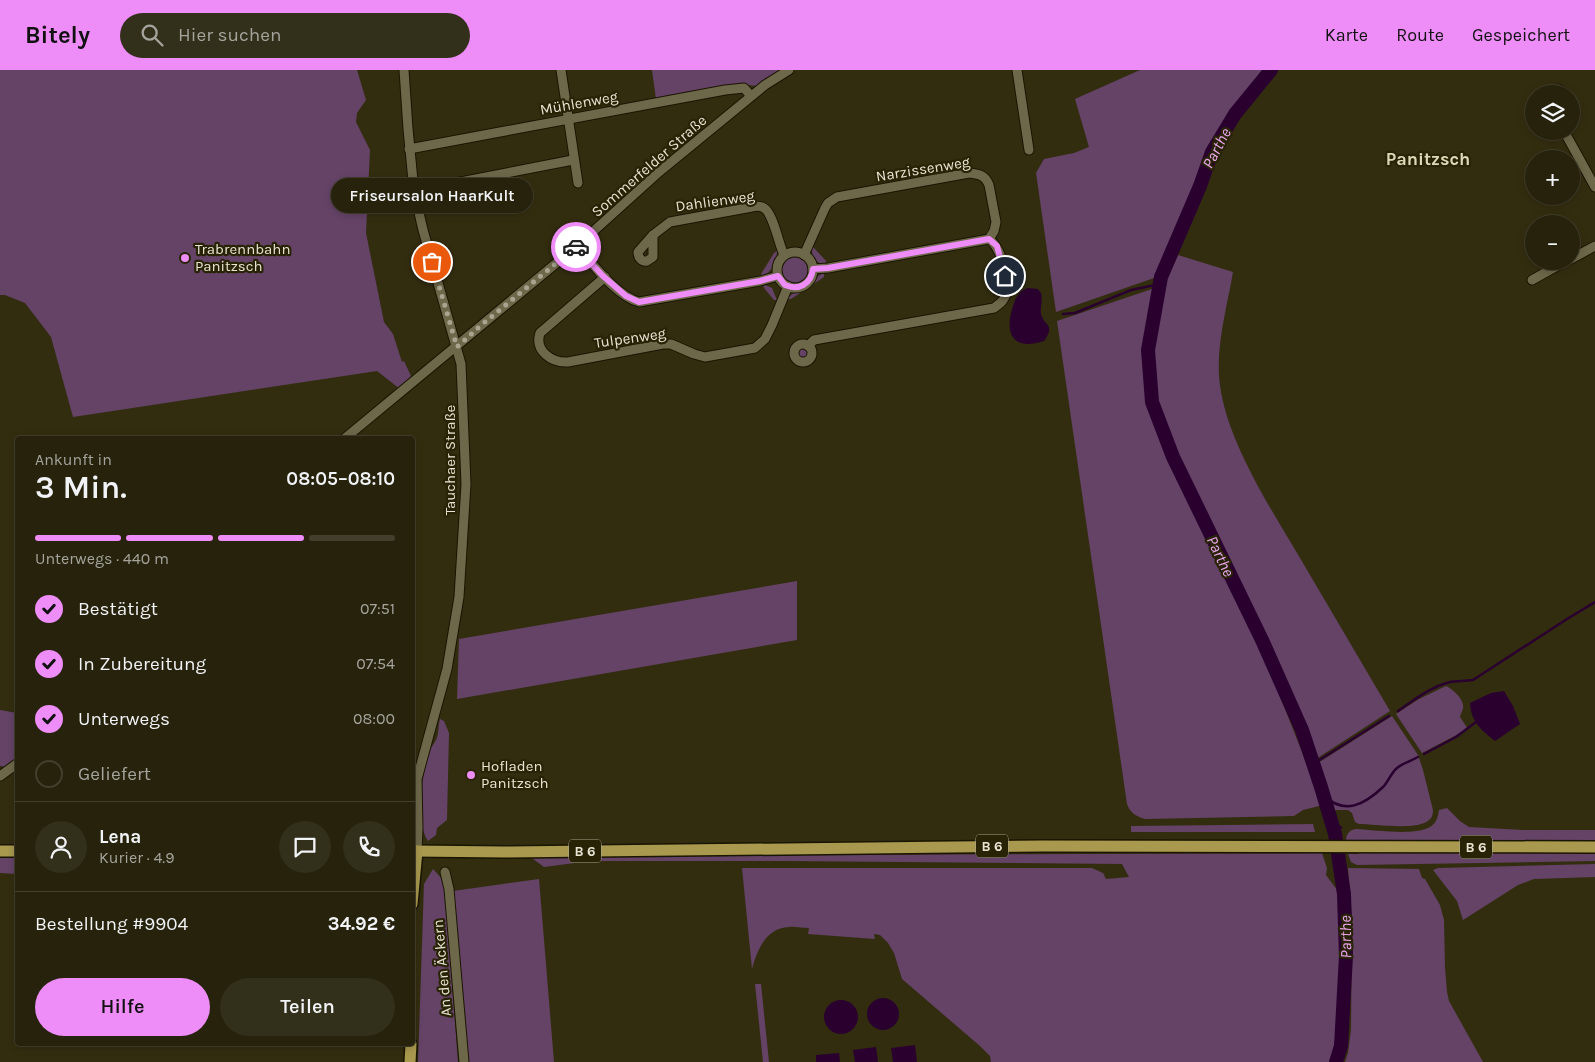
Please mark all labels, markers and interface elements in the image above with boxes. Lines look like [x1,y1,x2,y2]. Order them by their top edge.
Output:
search box [120,13,470,58]
text: Bitely [25,21,90,49]
icon: search [138,21,166,49]
text: Hier suchen [178,24,282,46]
text: Karte [1325,24,1368,46]
text: Route [1396,24,1444,46]
text: Gespeichert [1472,24,1570,46]
map controls [1525,85,1580,270]
button: layers [1525,85,1580,140]
street label: Mühlenweg [539,87,620,119]
street label: Sommerfelder Straße [588,111,710,221]
water label: Parthe [1198,124,1235,172]
district label: Panitzsch [1386,148,1470,170]
button: + [1525,150,1580,205]
street label: Narzissenweg [875,153,972,185]
callout: Friseursalon HaarKult [331,177,533,212]
text: Friseursalon HaarKult [350,186,514,205]
street label: Dahlienweg [674,186,756,215]
button: − [1525,215,1580,270]
courier [551,222,601,272]
icon: car [562,233,590,261]
place label: Trabrennbahn Panitzsch [195,240,290,275]
pin [411,241,453,283]
icon: bag [418,248,446,276]
marker: Trabrennbahn Panitzsch [179,252,191,264]
pin [984,255,1026,297]
icon: home [991,262,1019,290]
street label: Tulpenweg [593,324,668,352]
street label: Tauchaer Straße [441,405,459,515]
text: Ankunft in [35,450,112,469]
text: 08:05–08:10 [286,468,395,490]
text: 3 Min. [35,469,127,506]
water label: Parthe [1203,533,1239,580]
text: Unterwegs · 440 m [35,549,169,568]
icon: check [35,595,63,623]
text: Bestätigt [78,598,158,620]
text: 07:51 [360,599,395,618]
icon: check [35,650,63,678]
text: In Zubereitung [78,653,206,675]
text: 07:54 [356,654,395,673]
icon: check [35,705,63,733]
text: Unterwegs [78,708,170,730]
text: 08:00 [353,709,395,728]
place label: Hofladen Panitzsch [481,757,549,792]
text: Geliefert [78,763,151,785]
marker: Hofladen Panitzsch [465,769,477,781]
button: person [35,821,87,873]
button: chat [279,821,331,873]
button: phone [343,821,395,873]
text: Lena [99,826,141,848]
road number: B 6 [976,834,1008,858]
road number: B 6 [1460,836,1492,859]
road number: B 6 [569,839,601,862]
text: Kurier · 4.9 [99,848,175,867]
text: Bestellung #9904 [35,913,188,935]
text: 34.92 € [328,913,395,935]
water label: Parthe [1336,915,1355,959]
street label: An den Äckern [429,919,455,1017]
button: Hilfe [35,978,210,1036]
button: Teilen [220,978,395,1036]

